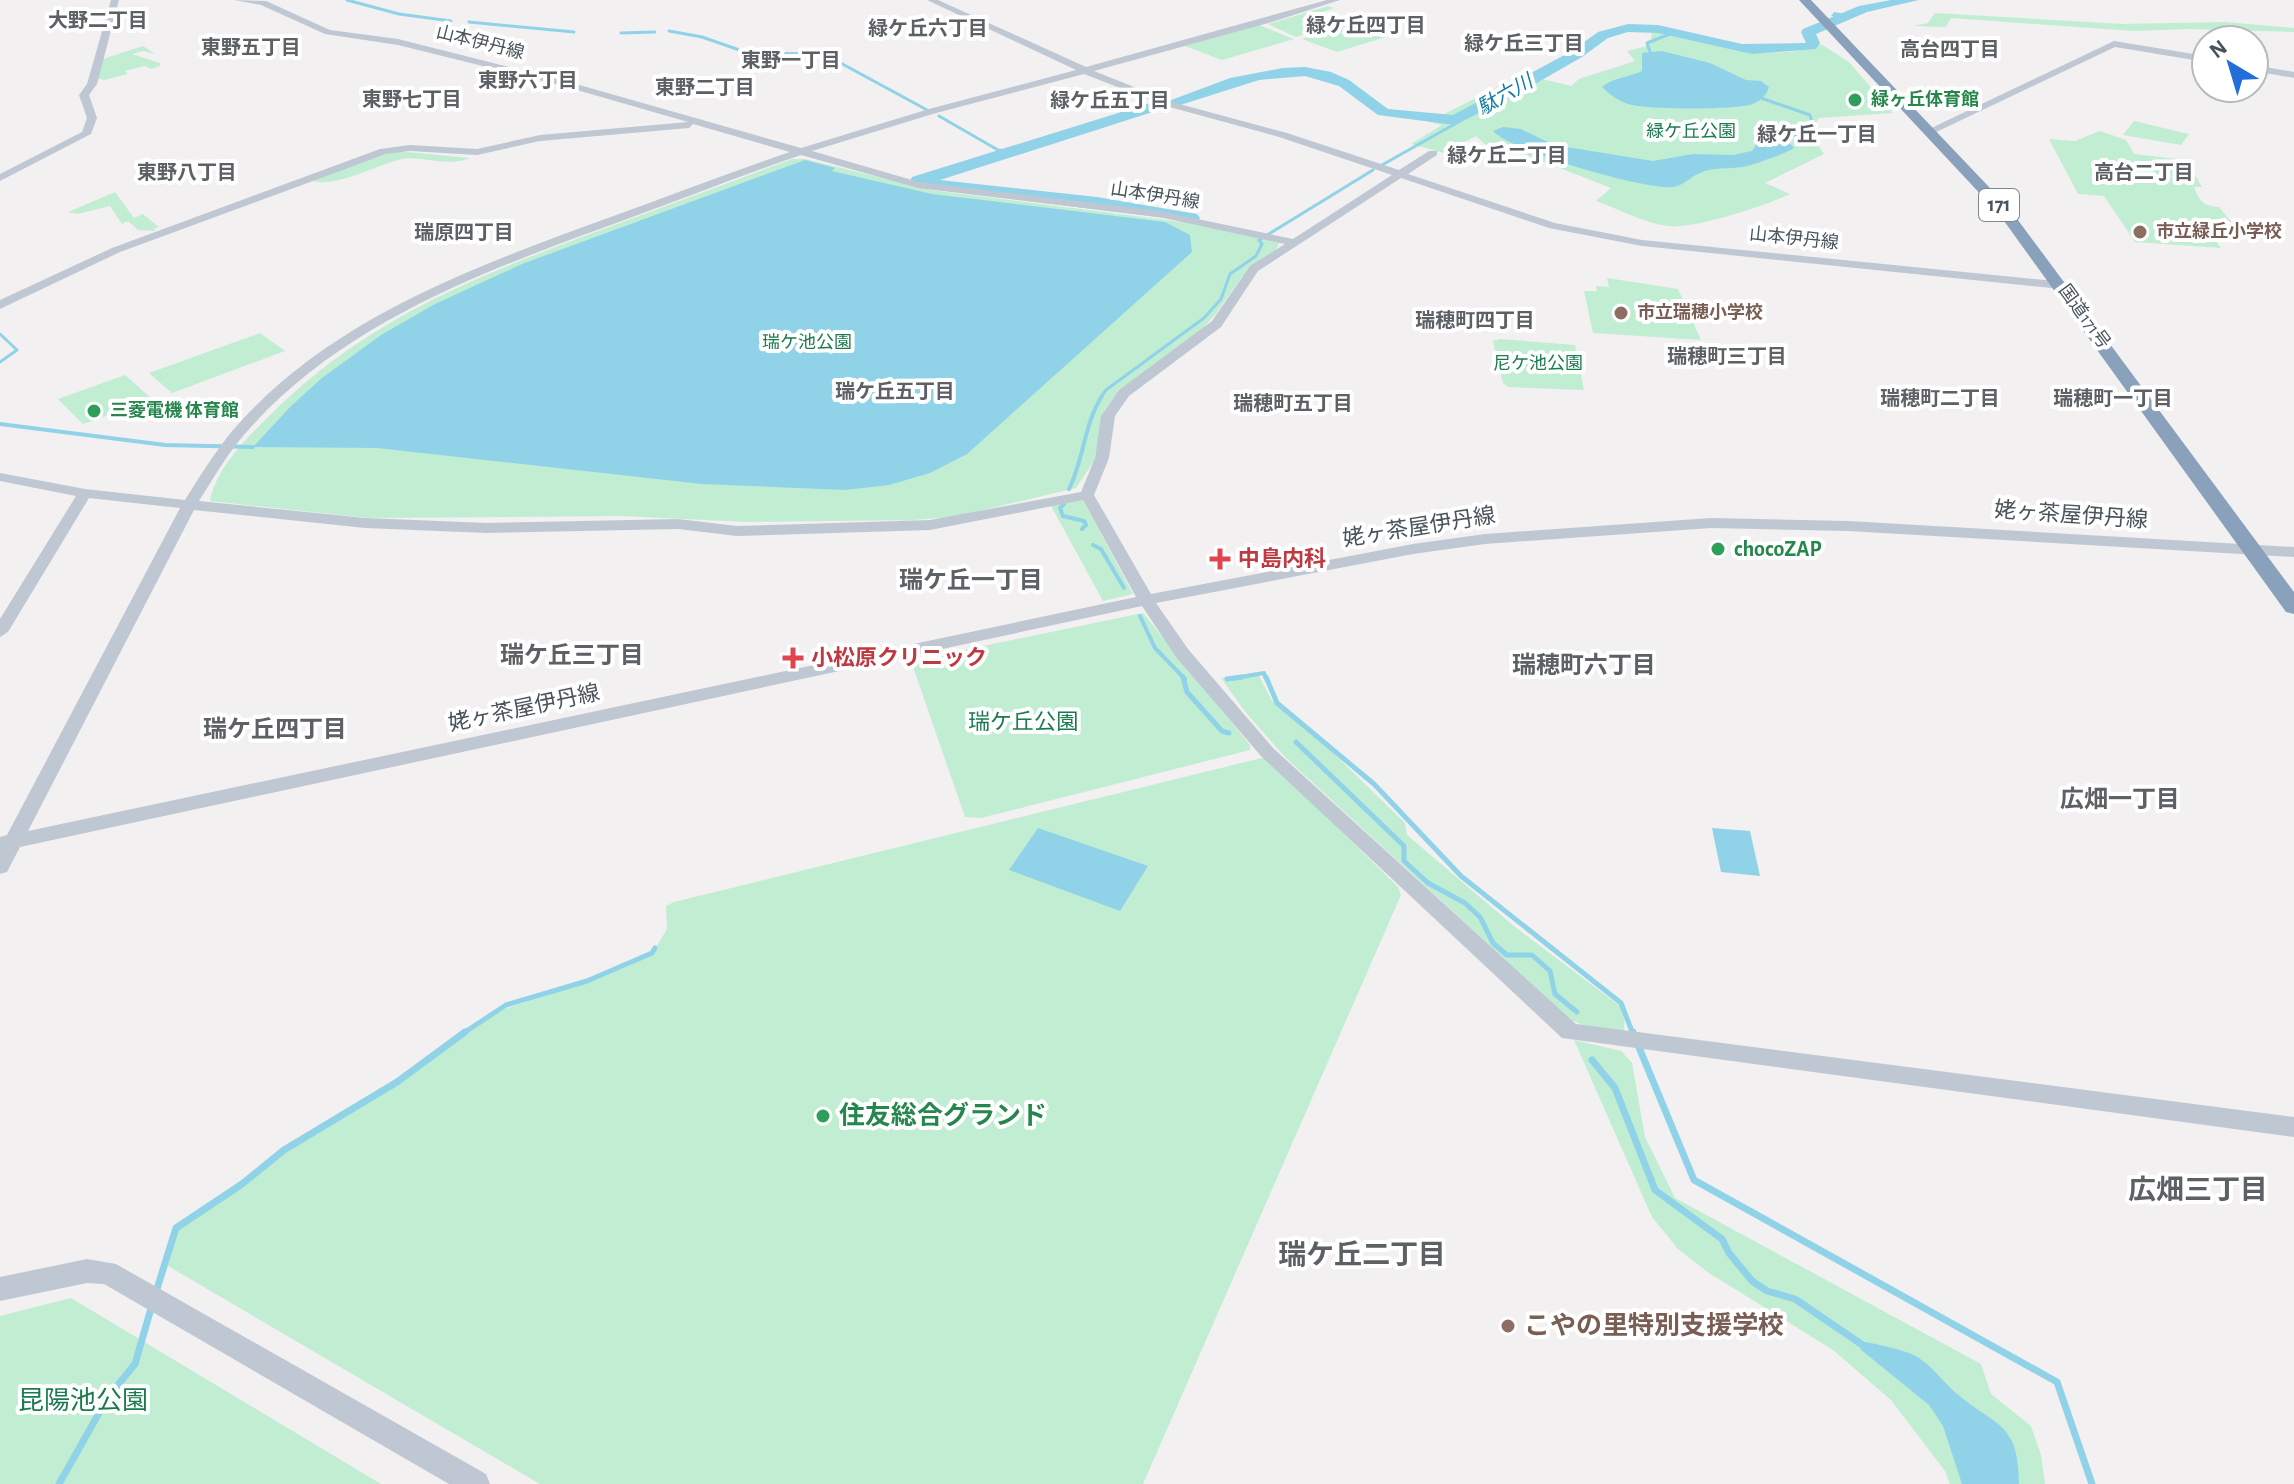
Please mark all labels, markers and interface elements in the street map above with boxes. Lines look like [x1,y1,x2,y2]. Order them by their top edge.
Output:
district label: 大野二丁目 [48,10,148,31]
district label: 緑ケ丘四丁目 [1306,15,1426,36]
district label: 緑ケ丘六丁目 [868,18,988,39]
street label: 山本伊丹線 [434,21,526,63]
north arrow [2190,24,2270,104]
district label: 緑ケ丘三丁目 [1464,33,1584,54]
text: N [2206,36,2231,62]
district label: 東野五丁目 [201,37,301,58]
district label: 高台四丁目 [1900,39,2000,60]
district label: 東野一丁目 [741,50,841,71]
water label: 駄六川 [1474,69,1538,119]
district label: 東野六丁目 [478,70,578,91]
district label: 東野二丁目 [655,77,755,98]
district label: 東野七丁目 [362,89,462,110]
place label: 緑ヶ丘体育館 [1871,89,1979,109]
district label: 緑ケ丘五丁目 [1050,90,1170,111]
marker: 緑ヶ丘体育館 [1846,91,1864,109]
park label: 緑ケ丘公園 [1646,122,1736,141]
district label: 緑ケ丘一丁目 [1757,124,1877,145]
district label: 緑ケ丘二丁目 [1447,145,1567,166]
district label: 東野八丁目 [137,162,237,183]
district label: 高台二丁目 [2094,162,2194,183]
street label: 山本伊丹線 [1109,178,1201,212]
road number: 171 [1979,189,2019,221]
place label: 市立緑丘小学校 [2156,221,2282,241]
district label: 瑞原四丁目 [414,222,514,243]
street label: 山本伊丹線 [1748,223,1840,253]
marker: 市立緑丘小学校 [2131,223,2149,241]
street label: 国道171号 [2055,281,2115,352]
place label: 市立瑞穂小学校 [1637,302,1763,322]
marker: 市立瑞穂小学校 [1612,304,1630,322]
district label: 瑞穂町四丁目 [1415,310,1535,331]
park label: 瑞ケ池公園 [762,333,852,352]
district label: 瑞穂町三丁目 [1667,346,1787,367]
park label: 尼ケ池公園 [1493,354,1583,373]
district label: 瑞ケ丘五丁目 [835,381,955,402]
district label: 瑞穂町二丁目 [1880,388,2000,409]
district label: 瑞穂町一丁目 [2053,388,2173,409]
district label: 瑞穂町五丁目 [1233,393,1353,414]
place label: 三菱電機 体育館 [110,400,239,420]
marker: 三菱電機 体育館 [85,402,103,420]
street label: 姥ヶ茶屋伊丹線 [1993,498,2149,531]
street label: 姥ヶ茶屋伊丹線 [1341,503,1497,550]
place label: chocoZAP [1734,538,1822,560]
marker: chocoZAP [1709,540,1727,558]
place label: 中島内科 [1238,547,1326,570]
marker: 中島内科 [1209,548,1231,570]
district label: 瑞ケ丘一丁目 [899,567,1043,593]
district label: 瑞ケ丘三丁目 [500,642,644,668]
place label: 小松原クリニック [811,646,987,669]
marker: 小松原クリニック [782,647,804,669]
district label: 瑞穂町六丁目 [1512,652,1656,678]
street label: 姥ヶ茶屋伊丹線 [446,680,602,735]
park label: 瑞ケ丘公園 [968,710,1078,733]
district label: 瑞ケ丘四丁目 [203,716,347,742]
district label: 広畑一丁目 [2060,786,2180,812]
place label: 住友総合グランド [839,1101,1047,1129]
marker: 住友総合グランド [814,1107,832,1125]
district label: 広畑三丁目 [2128,1175,2268,1205]
district label: 瑞ケ丘二丁目 [1278,1239,1446,1270]
place label: こやの里特別支援学校 [1524,1311,1784,1339]
marker: こやの里特別支援学校 [1499,1317,1517,1335]
park label: 昆陽池公園 [18,1387,148,1414]

